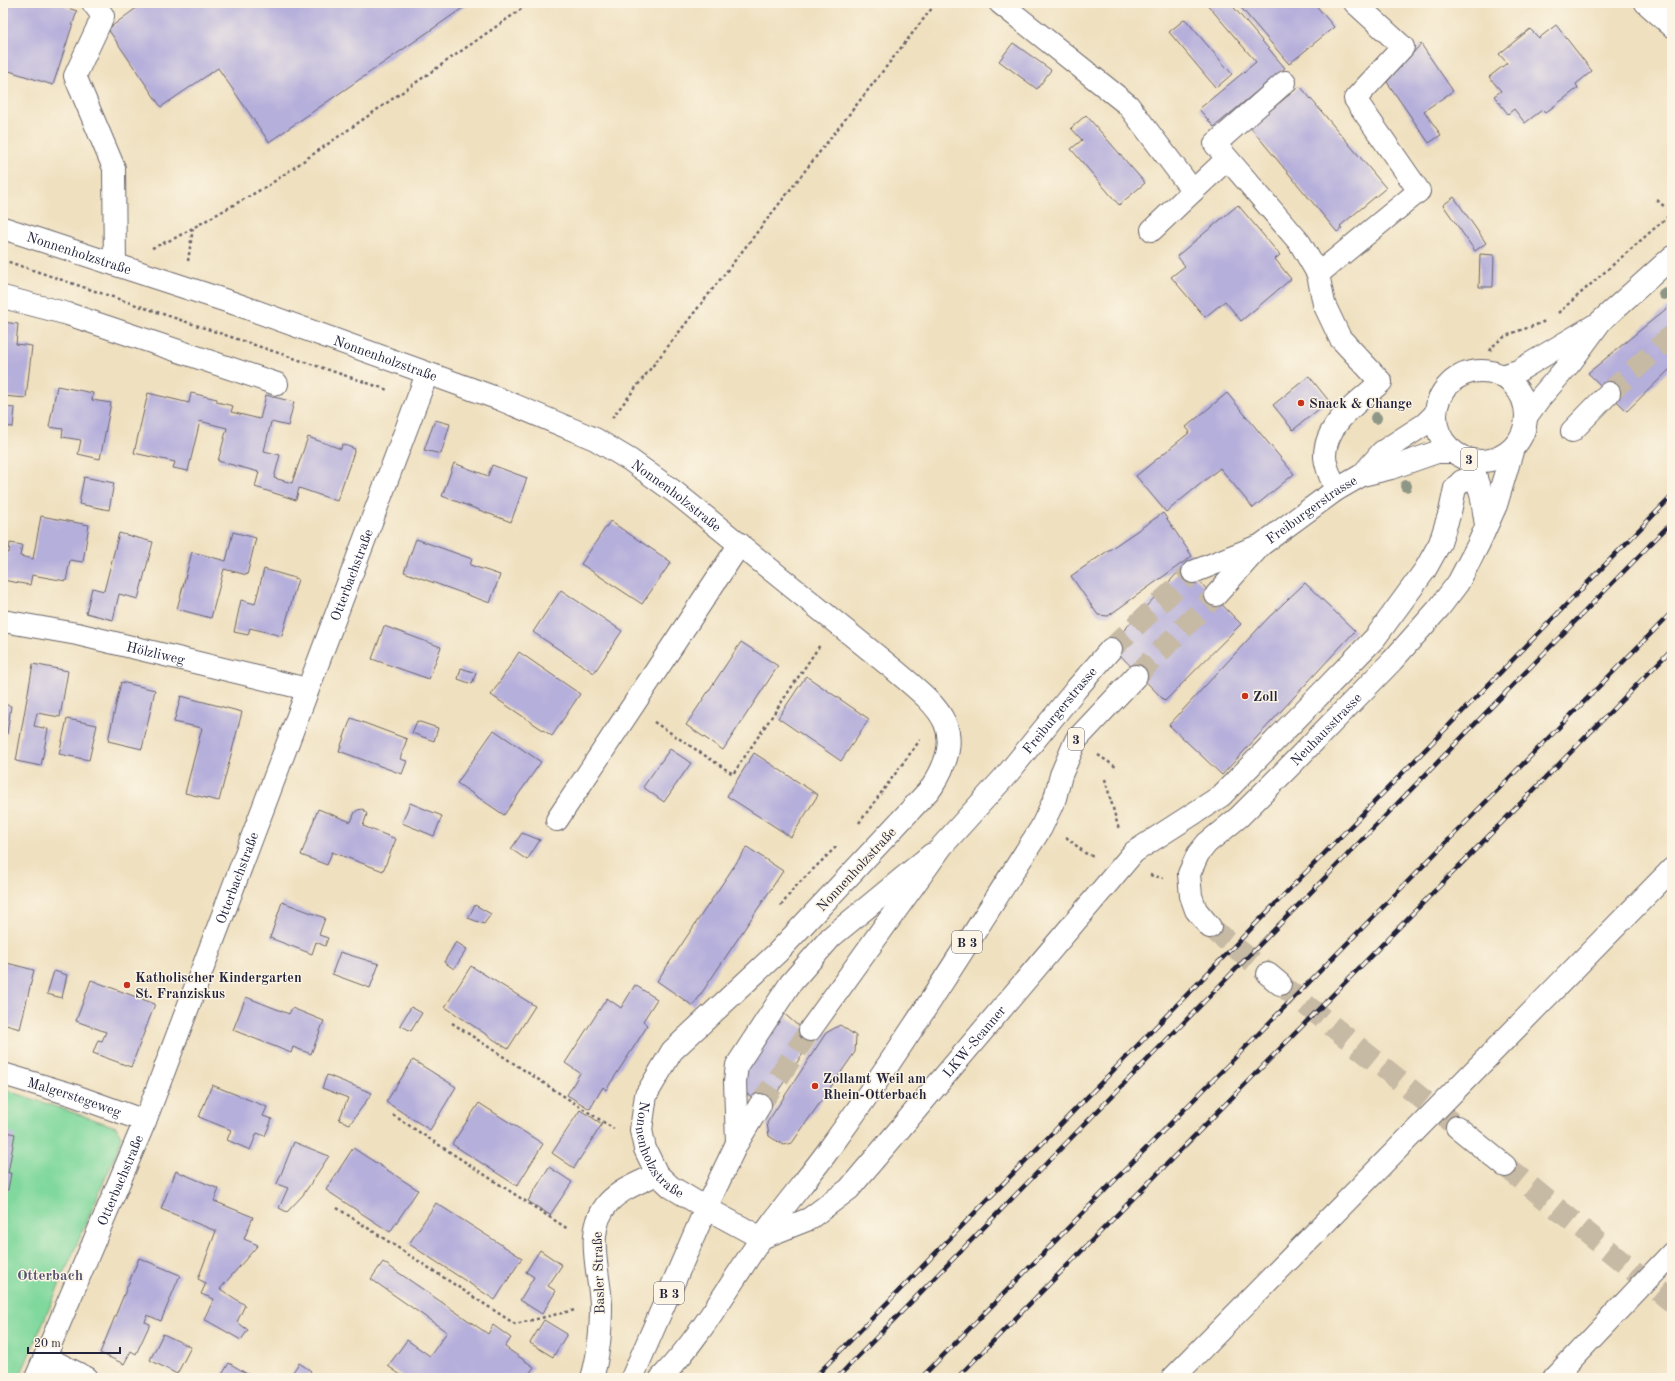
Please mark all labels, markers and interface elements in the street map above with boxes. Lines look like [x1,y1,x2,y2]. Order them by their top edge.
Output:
street label: Nonnenholzstraße [25,230,133,277]
street label: Nonnenholzstraße [332,334,439,384]
place label: Snack & Change [1309,397,1412,411]
marker: Snack & Change [1296,398,1306,408]
road number: 3 [1461,448,1477,470]
street label: Nonnenholzstraße [629,457,724,535]
street label: Freiburgerstrasse [1264,473,1360,547]
street label: Otterbachstraße [328,527,376,623]
street label: Hölzliweg [125,640,187,668]
street label: Freiburgerstrasse [1021,665,1100,757]
place label: Zoll [1253,690,1278,704]
marker: Zoll [1240,691,1250,701]
street label: Neuhausstrasse [1288,691,1365,769]
road number: 3 [1068,728,1084,750]
street label: Nonnenholzstraße [815,825,899,914]
street label: Otterbachstraße [214,830,261,926]
road number: B 3 [952,931,982,953]
place label: Katholischer Kindergarten St. Franziskus [135,971,302,1001]
marker: Katholischer Kindergarten St. Franziskus [122,980,132,990]
street label: LKW-Scanner [940,1003,1009,1081]
place label: Zollamt Weil am Rhein-Otterbach [823,1072,927,1102]
street label: Malgerstegeweg [26,1076,123,1120]
marker: Zollamt Weil am Rhein-Otterbach [810,1081,820,1091]
street label: Nonnenholzstraße [632,1100,686,1201]
street label: Otterbachstraße [95,1133,146,1228]
street label: Basler Straße [591,1231,607,1314]
district label: Otterbach [17,1269,83,1284]
road number: B 3 [654,1282,684,1304]
scale bar [28,1329,120,1355]
text: 20 m [34,1338,61,1350]

